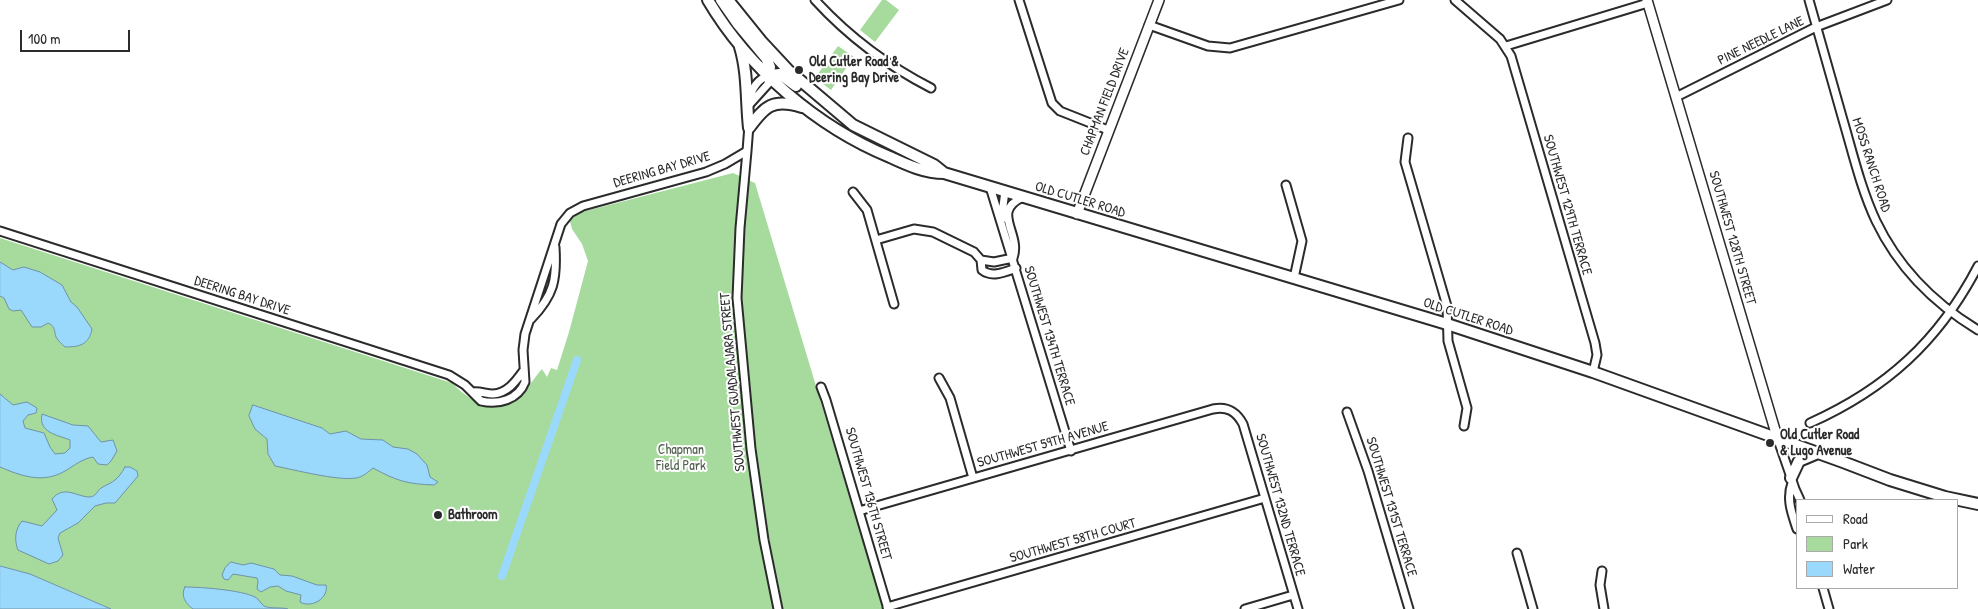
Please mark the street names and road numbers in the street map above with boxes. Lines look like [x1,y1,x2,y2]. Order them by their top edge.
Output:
street label: PINE NEEDLE LANE [1715,13,1807,69]
street label: CHAPMAN FIELD DRIVE [1077,46,1133,158]
street label: MOSS RANCH ROAD [1848,116,1894,214]
street label: SOUTHWEST 129TH TERRACE [1539,133,1595,277]
street label: DEERING BAY DRIVE [612,148,712,192]
street label: SOUTHWEST 128TH STREET [1705,169,1759,307]
street label: OLD CUTLER ROAD [1033,178,1127,222]
street label: SOUTHWEST 134TH TERRACE [1020,264,1078,408]
street label: DEERING BAY DRIVE [192,273,292,319]
street label: SOUTHWEST GUADALAJARA STREET [717,292,749,472]
street label: OLD CUTLER ROAD [1421,295,1515,339]
street label: SOUTHWEST 59TH AVENUE [975,418,1111,472]
street label: SOUTHWEST 136TH STREET [841,426,895,562]
street label: SOUTHWEST 132ND TERRACE [1252,432,1308,578]
street label: SOUTHWEST 131ST TERRACE [1362,435,1420,579]
street label: SOUTHWEST 58TH COURT [1008,515,1138,567]

